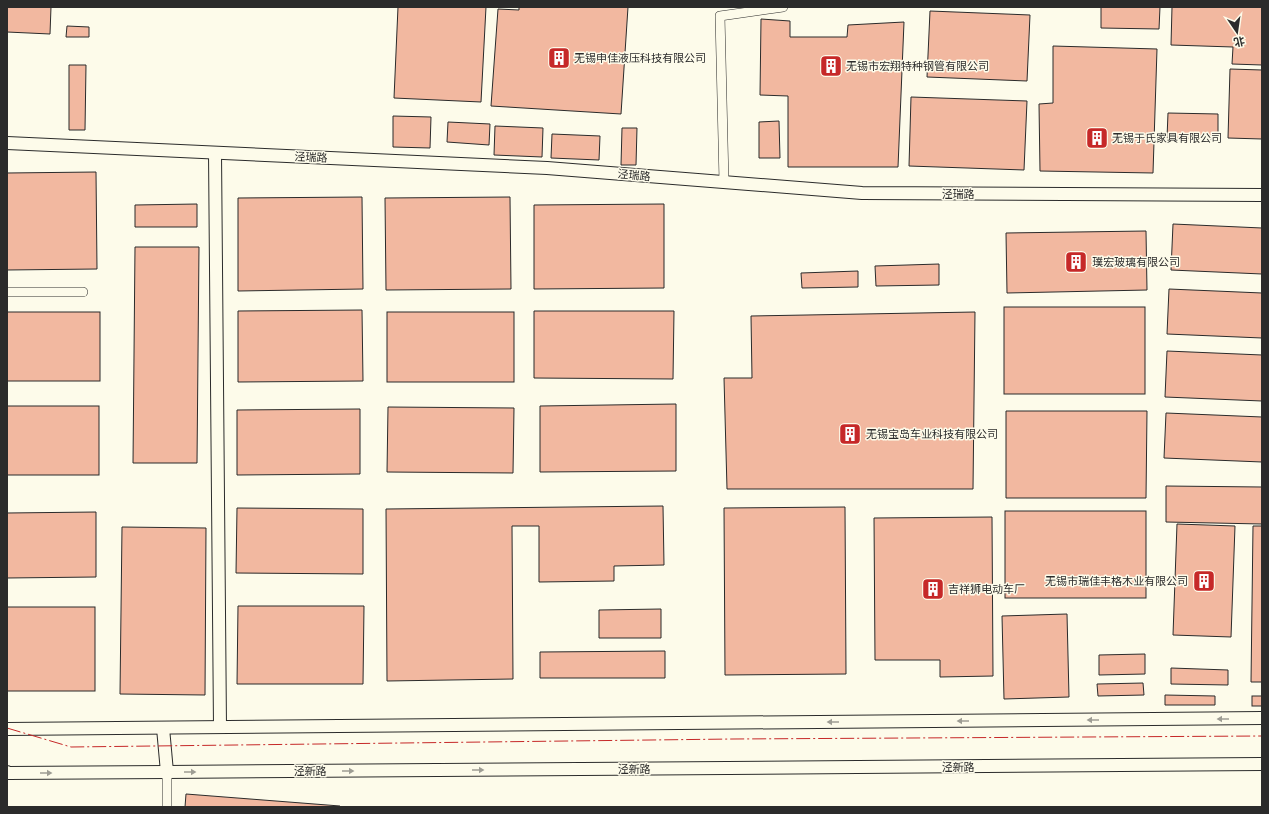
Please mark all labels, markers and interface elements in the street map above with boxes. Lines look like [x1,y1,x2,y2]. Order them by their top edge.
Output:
north arrow [1217,12,1257,52]
text: 北 [1232,34,1246,49]
building icon: 无锡申佳液压科技有限公司 [546,45,572,71]
place label: 无锡申佳液压科技有限公司 [574,52,706,65]
building icon: 无锡市宏翔特种钢管有限公司 [818,53,844,79]
place label: 无锡市宏翔特种钢管有限公司 [846,60,989,73]
building icon: 无锡于氏家具有限公司 [1084,125,1110,151]
place label: 无锡于氏家具有限公司 [1112,132,1222,145]
street label: 泾瑞路 [294,150,328,165]
street label: 泾瑞路 [617,168,651,183]
street label: 泾瑞路 [942,188,975,201]
building icon: 璞宏玻璃有限公司 [1063,249,1089,275]
place label: 璞宏玻璃有限公司 [1092,256,1180,269]
building icon: 无锡宝岛车业科技有限公司 [837,421,863,447]
place label: 无锡宝岛车业科技有限公司 [866,428,998,441]
building icon: 无锡市瑞佳丰格木业有限公司 [1191,568,1217,594]
place label: 无锡市瑞佳丰格木业有限公司 [1045,575,1188,588]
building icon: 吉祥狮电动车厂 [920,576,946,602]
place label: 吉祥狮电动车厂 [948,583,1025,596]
one-way arrow [1216,716,1229,722]
one-way arrow [1086,717,1099,723]
one-way arrow [956,718,969,724]
one-way arrow [826,719,839,725]
street label: 泾新路 [942,761,975,774]
street label: 泾新路 [618,763,651,776]
street label: 泾新路 [294,765,327,778]
one-way arrow [472,767,485,773]
one-way arrow [342,768,355,774]
one-way arrow [184,769,197,775]
one-way arrow [40,770,53,776]

